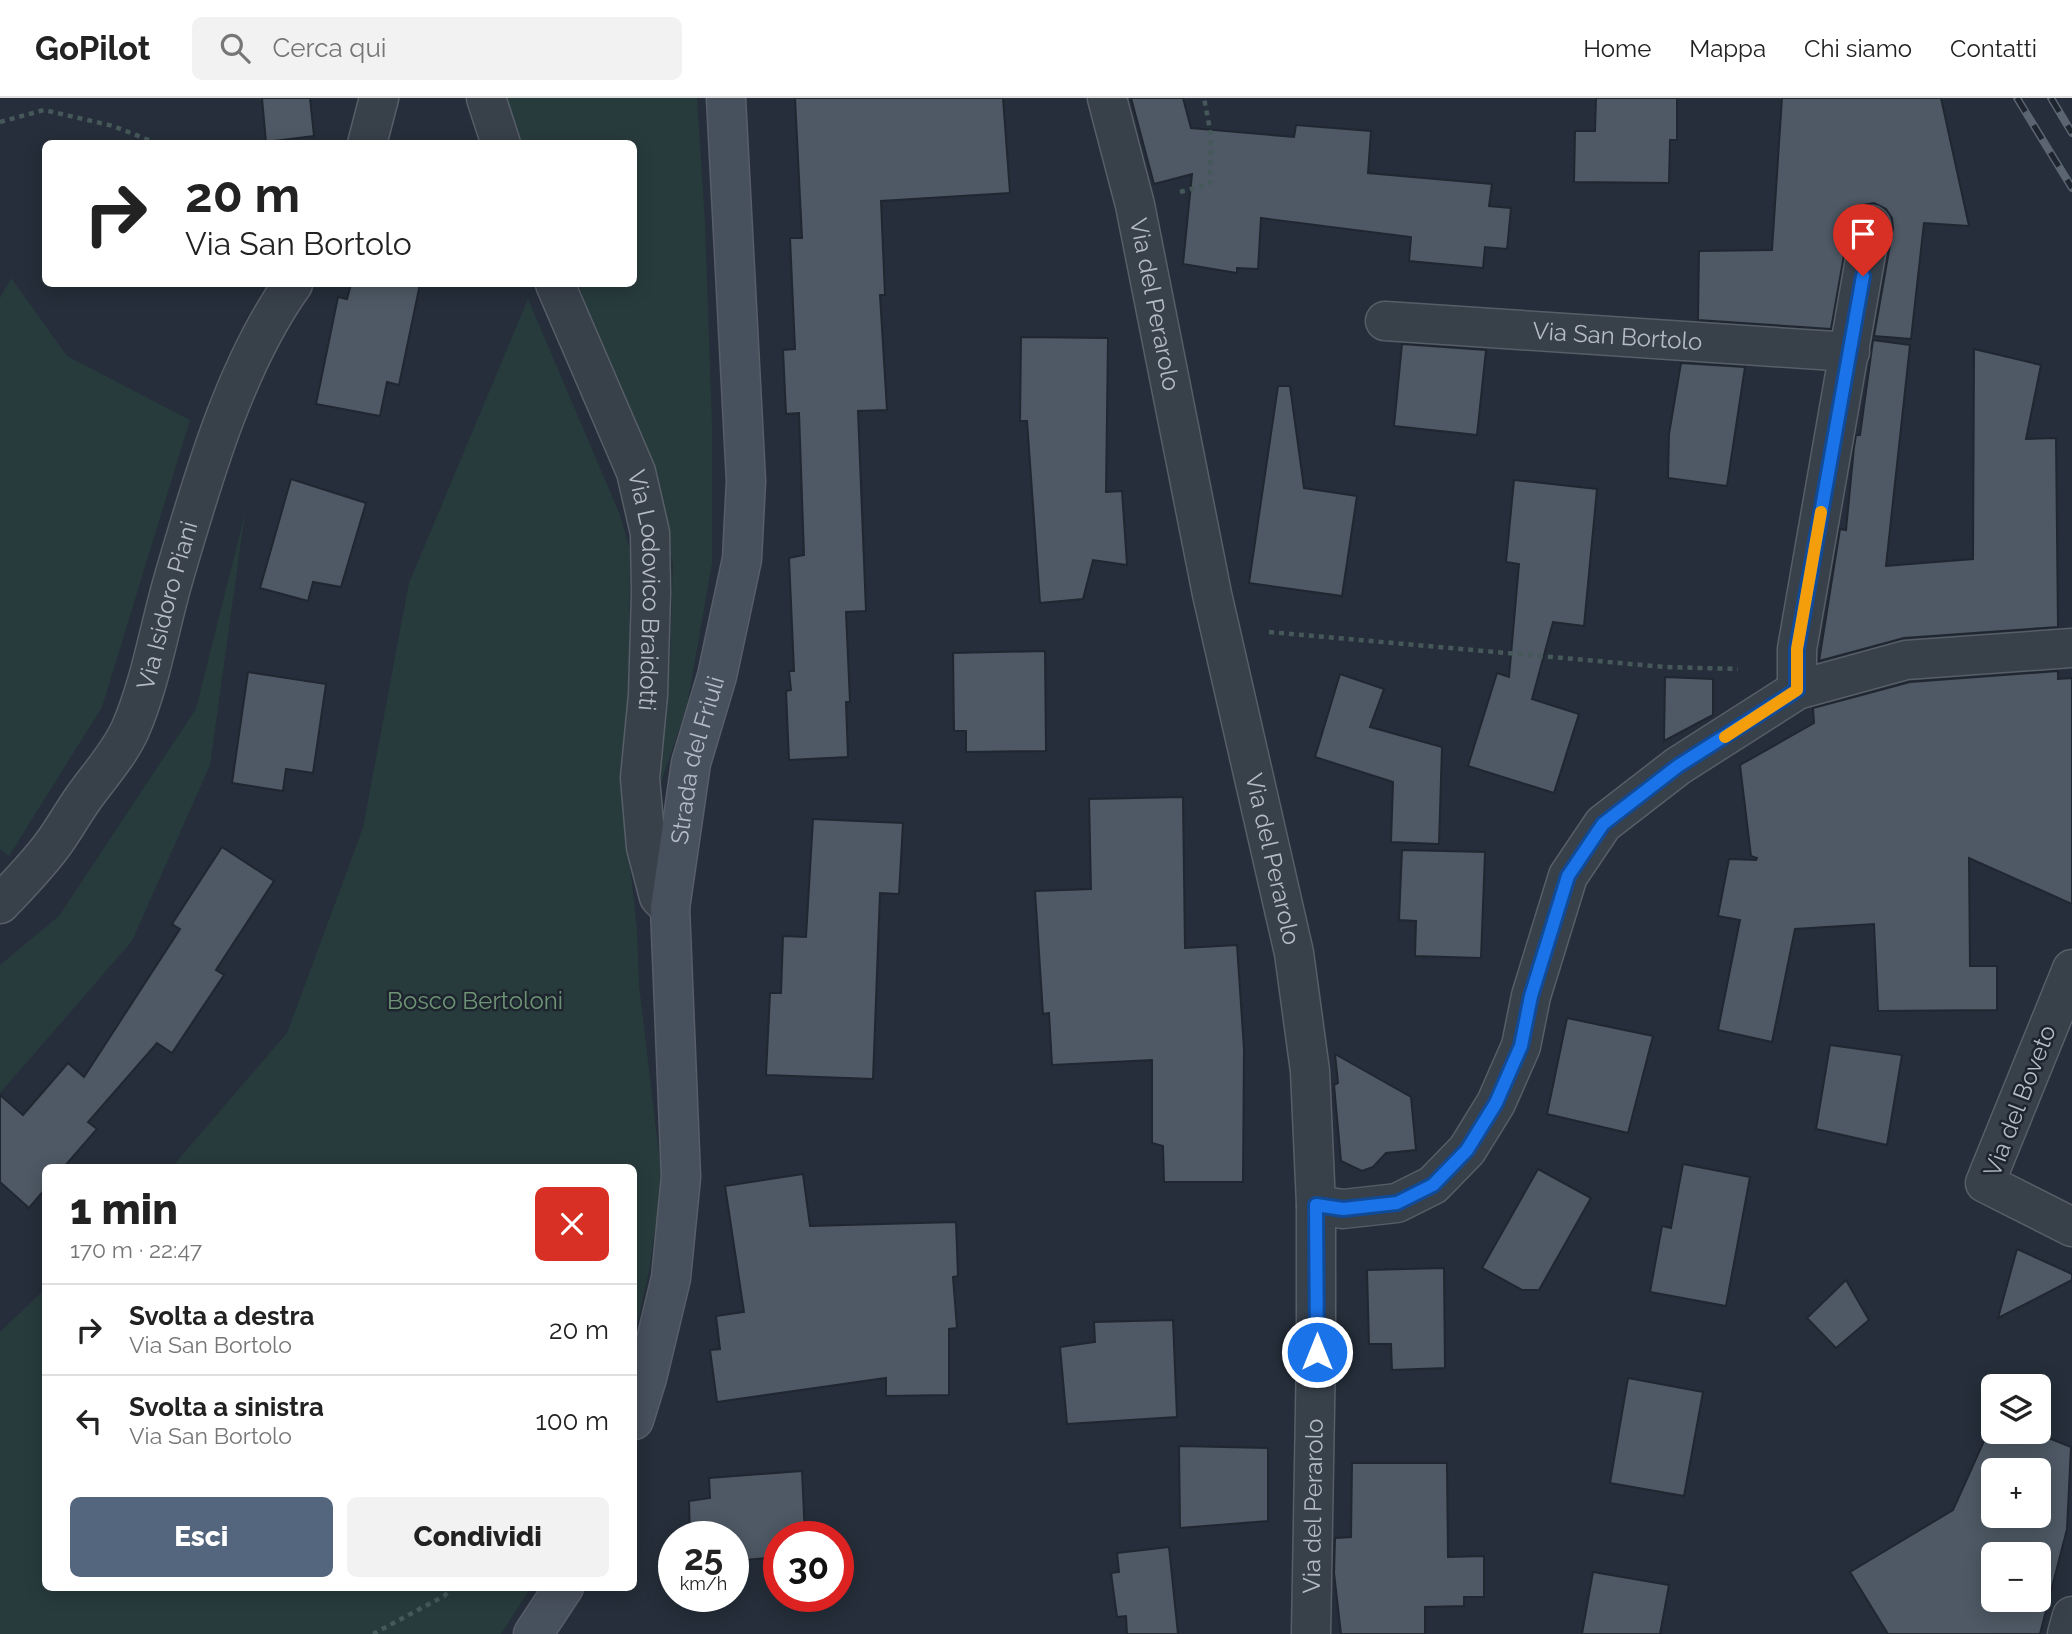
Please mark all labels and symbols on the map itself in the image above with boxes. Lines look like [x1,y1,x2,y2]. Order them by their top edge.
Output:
pin [1833,204,1893,276]
street label: Via del Perarolo [1124,216,1186,393]
street label: Via San Bortolo [1532,316,1703,356]
street label: Via Lodovico Braidotti [622,467,666,712]
street label: Via Isidoro Piani [130,518,204,693]
street label: Strada del Friuli [664,673,730,846]
street label: Via del Perarolo [1239,770,1307,948]
park label: Bosco Bertoloni [387,986,563,1015]
street label: Via del Boveto [1977,1021,2062,1181]
position arrow [1280,1315,1354,1389]
street label: Via del Perarolo [1297,1418,1329,1594]
speed limit sign: 30 [763,1521,854,1612]

